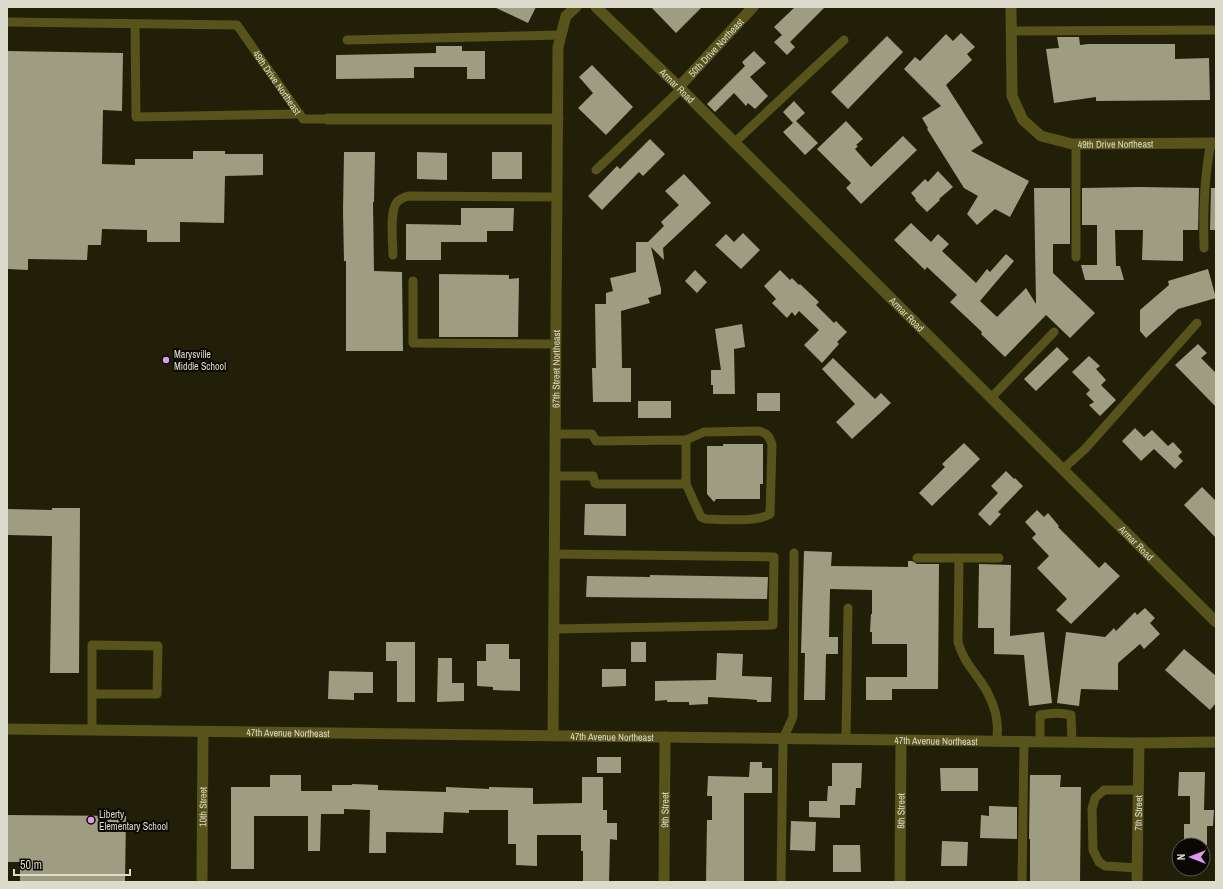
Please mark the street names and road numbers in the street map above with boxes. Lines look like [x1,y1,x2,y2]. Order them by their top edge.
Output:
street label: 50th Drive Northeast [686,15,747,80]
street label: 49th Drive Northeast [250,48,304,118]
street label: Armar Road [656,65,697,106]
street label: 49th Drive Northeast [1078,137,1154,151]
street label: Armar Road [886,293,927,335]
street label: 67th Street Northeast [549,329,563,408]
street label: Armar Road [1115,522,1156,563]
street label: 47th Avenue Northeast [246,726,330,740]
street label: 47th Avenue Northeast [570,730,654,744]
street label: 47th Avenue Northeast [894,734,978,748]
street label: 10th Street [196,786,210,827]
street label: 9th Street [658,791,672,828]
street label: 8th Street [894,792,908,829]
street label: 7th Street [1132,794,1145,831]

